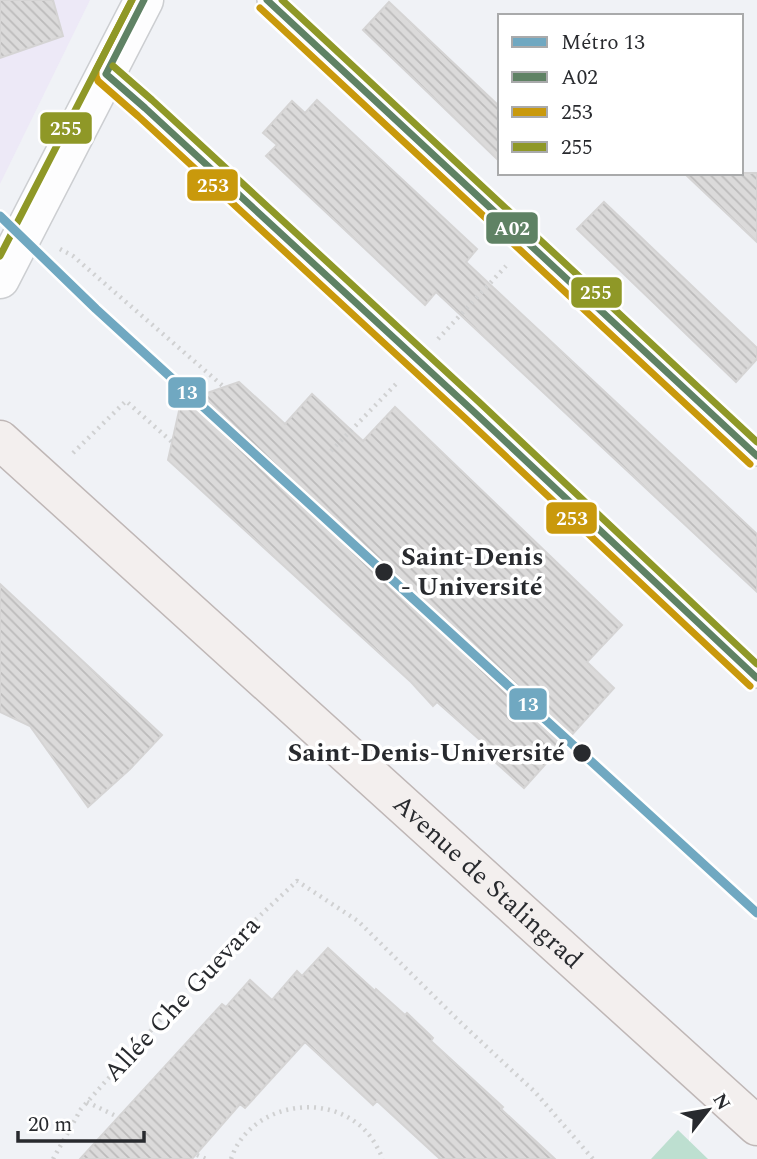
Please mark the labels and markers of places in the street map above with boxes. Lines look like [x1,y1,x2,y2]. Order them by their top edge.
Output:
place label: Saint-Denis - Université [401,537,544,607]
marker: Saint-Denis - Université [373,561,395,583]
place label: Saint-Denis-Université [287,733,565,773]
marker: Saint-Denis-Université [571,742,593,764]

